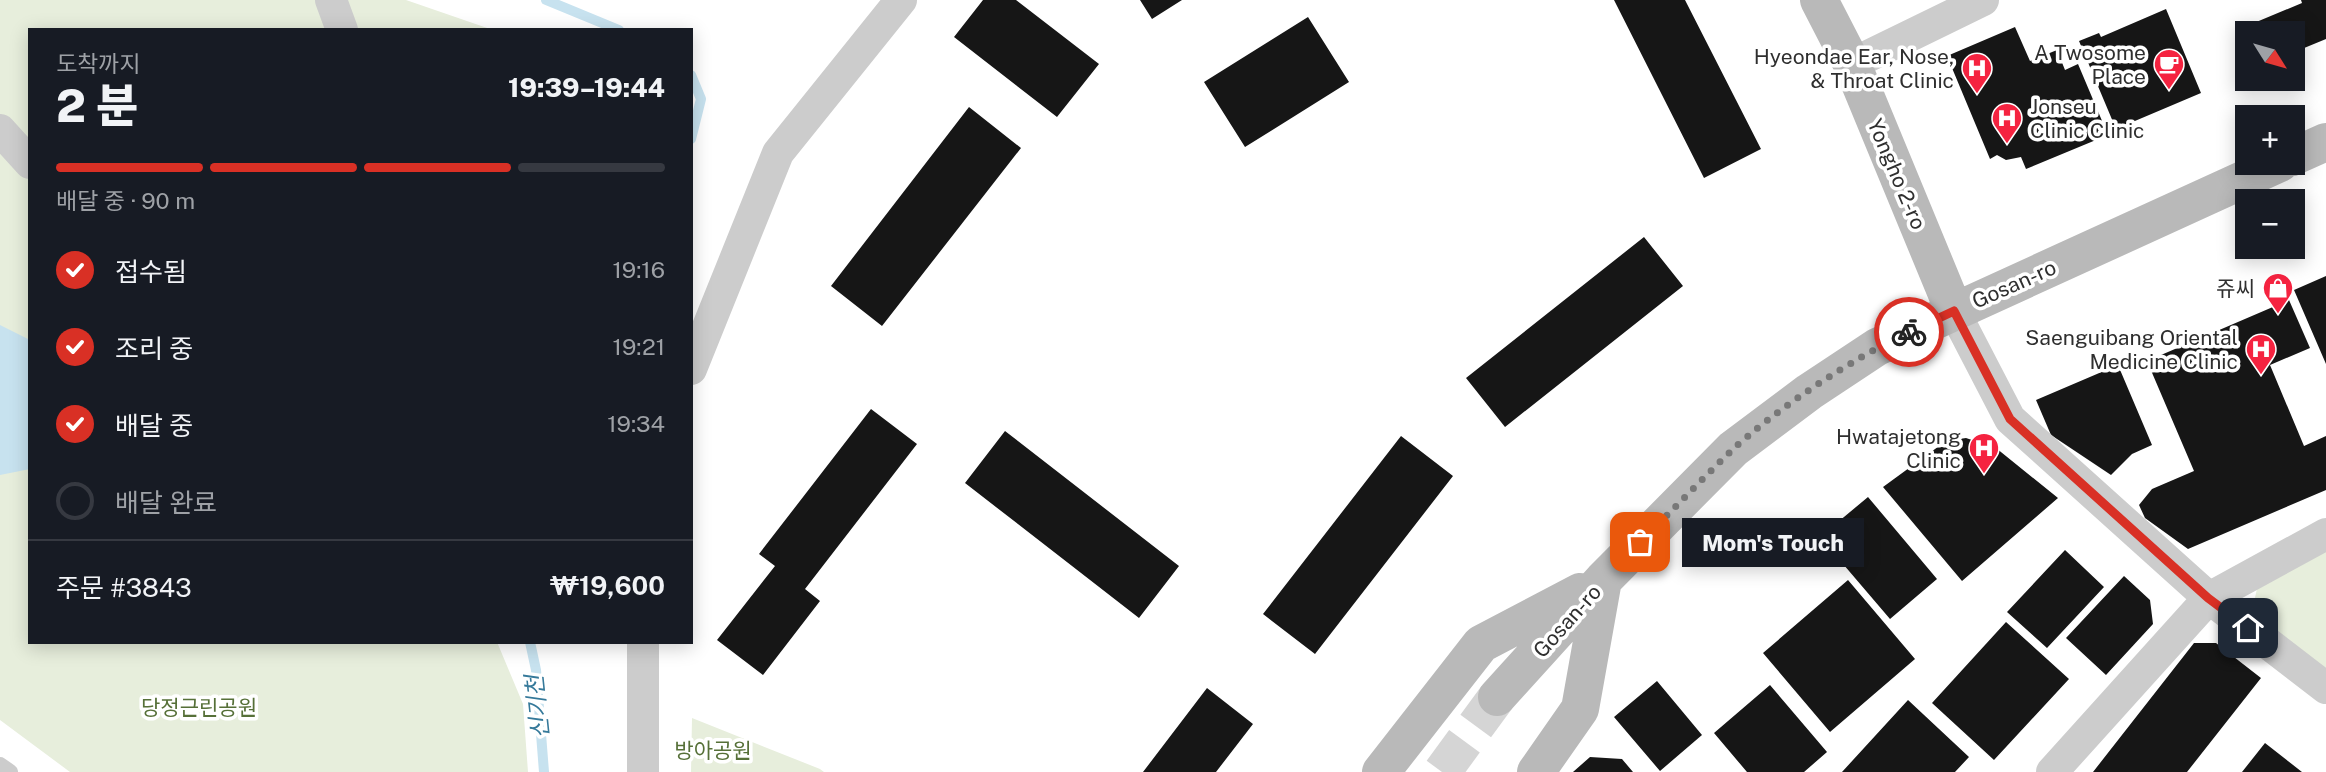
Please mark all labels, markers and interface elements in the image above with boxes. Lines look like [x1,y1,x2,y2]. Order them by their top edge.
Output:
north arrow [2235,21,2305,91]
map controls [2235,21,2305,259]
place label: A Twosome Place [2034,40,2146,89]
place label: Hyeondae Ear, Nose, & Throat Clinic [1754,44,1954,93]
cafe icon: A Twosome Place [2152,47,2186,91]
text: 도착까지 [56,50,141,77]
hospital icon: Hyeondae Ear, Nose, & Throat Clinic [1960,51,1994,95]
text: 19:39–19:44 [508,72,665,103]
text: 2 분 [56,78,138,132]
place label: Jonseu Clinic Clinic [2030,94,2145,143]
hospital icon: Jonseu Clinic Clinic [1990,101,2024,145]
button: + [2235,105,2305,175]
street label: Yongho 2-ro [1862,115,1932,233]
text: 배달 중 · 90 m [56,187,195,214]
button: − [2235,189,2305,259]
icon: check [56,251,94,289]
street label: Gosan-ro [1968,254,2060,314]
text: 접수됨 [115,256,187,287]
text: 19:16 [612,256,665,283]
shop icon: 쥬씨 [2261,271,2295,315]
place label: 쥬씨 [2216,276,2255,301]
courier [1874,297,1944,367]
icon: bike [1890,313,1928,351]
place label: Saenguibang Oriental Medicine Clinic [2025,325,2238,374]
icon: check [56,328,94,366]
hospital icon: Saenguibang Oriental Medicine Clinic [2244,332,2278,376]
text: 조리 중 [115,333,193,364]
text: 19:21 [613,333,665,360]
icon: check [56,405,94,443]
text: 배달 중 [115,410,193,441]
text: 19:34 [607,410,665,437]
place label: Hwatajetong Clinic [1836,424,1961,473]
hospital icon: Hwatajetong Clinic [1967,431,2001,475]
text: 배달 완료 [115,487,217,518]
pin [1610,512,1670,572]
callout: Mom's Touch [1682,518,1864,566]
icon: bag [1621,523,1659,561]
text: Mom's Touch [1702,529,1844,556]
text: ₩19,600 [550,570,665,601]
text: 주문 #3843 [56,572,192,603]
street label: Gosan-ro [1528,579,1606,663]
pin [2218,598,2278,658]
icon: home [2229,609,2267,647]
water label: 신기천 [520,671,554,740]
park label: 당정근린공원 [141,695,257,720]
park label: 방아공원 [674,738,752,763]

